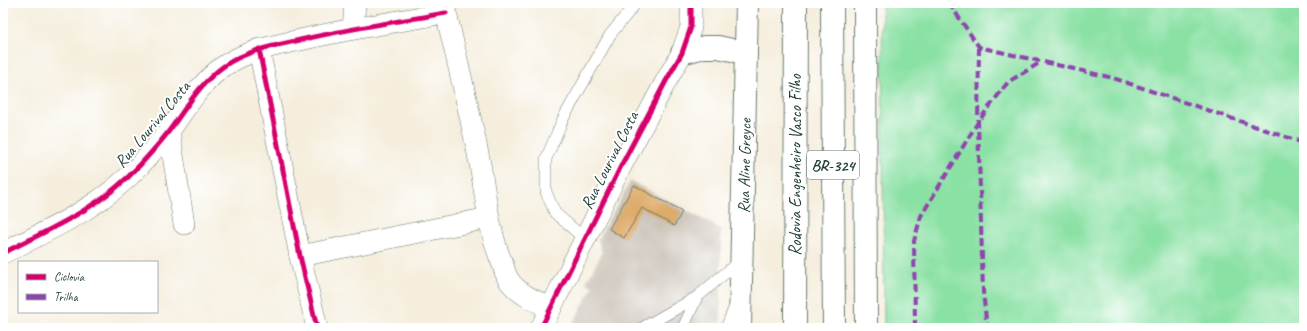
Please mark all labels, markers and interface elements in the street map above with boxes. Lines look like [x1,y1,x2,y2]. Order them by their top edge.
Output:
street label: Rodovia Engenheiro Vasco Filho [785,73,806,256]
street label: Rua Lourival Costa [110,76,195,172]
street label: Rua Lourival Costa [576,107,644,212]
street label: Rua Aline Greyce [733,117,756,214]
road number: BR-324 [807,151,859,179]
legend [18,261,158,313]
text: Ciclovia [54,269,85,285]
text: Trilha [54,289,79,305]

